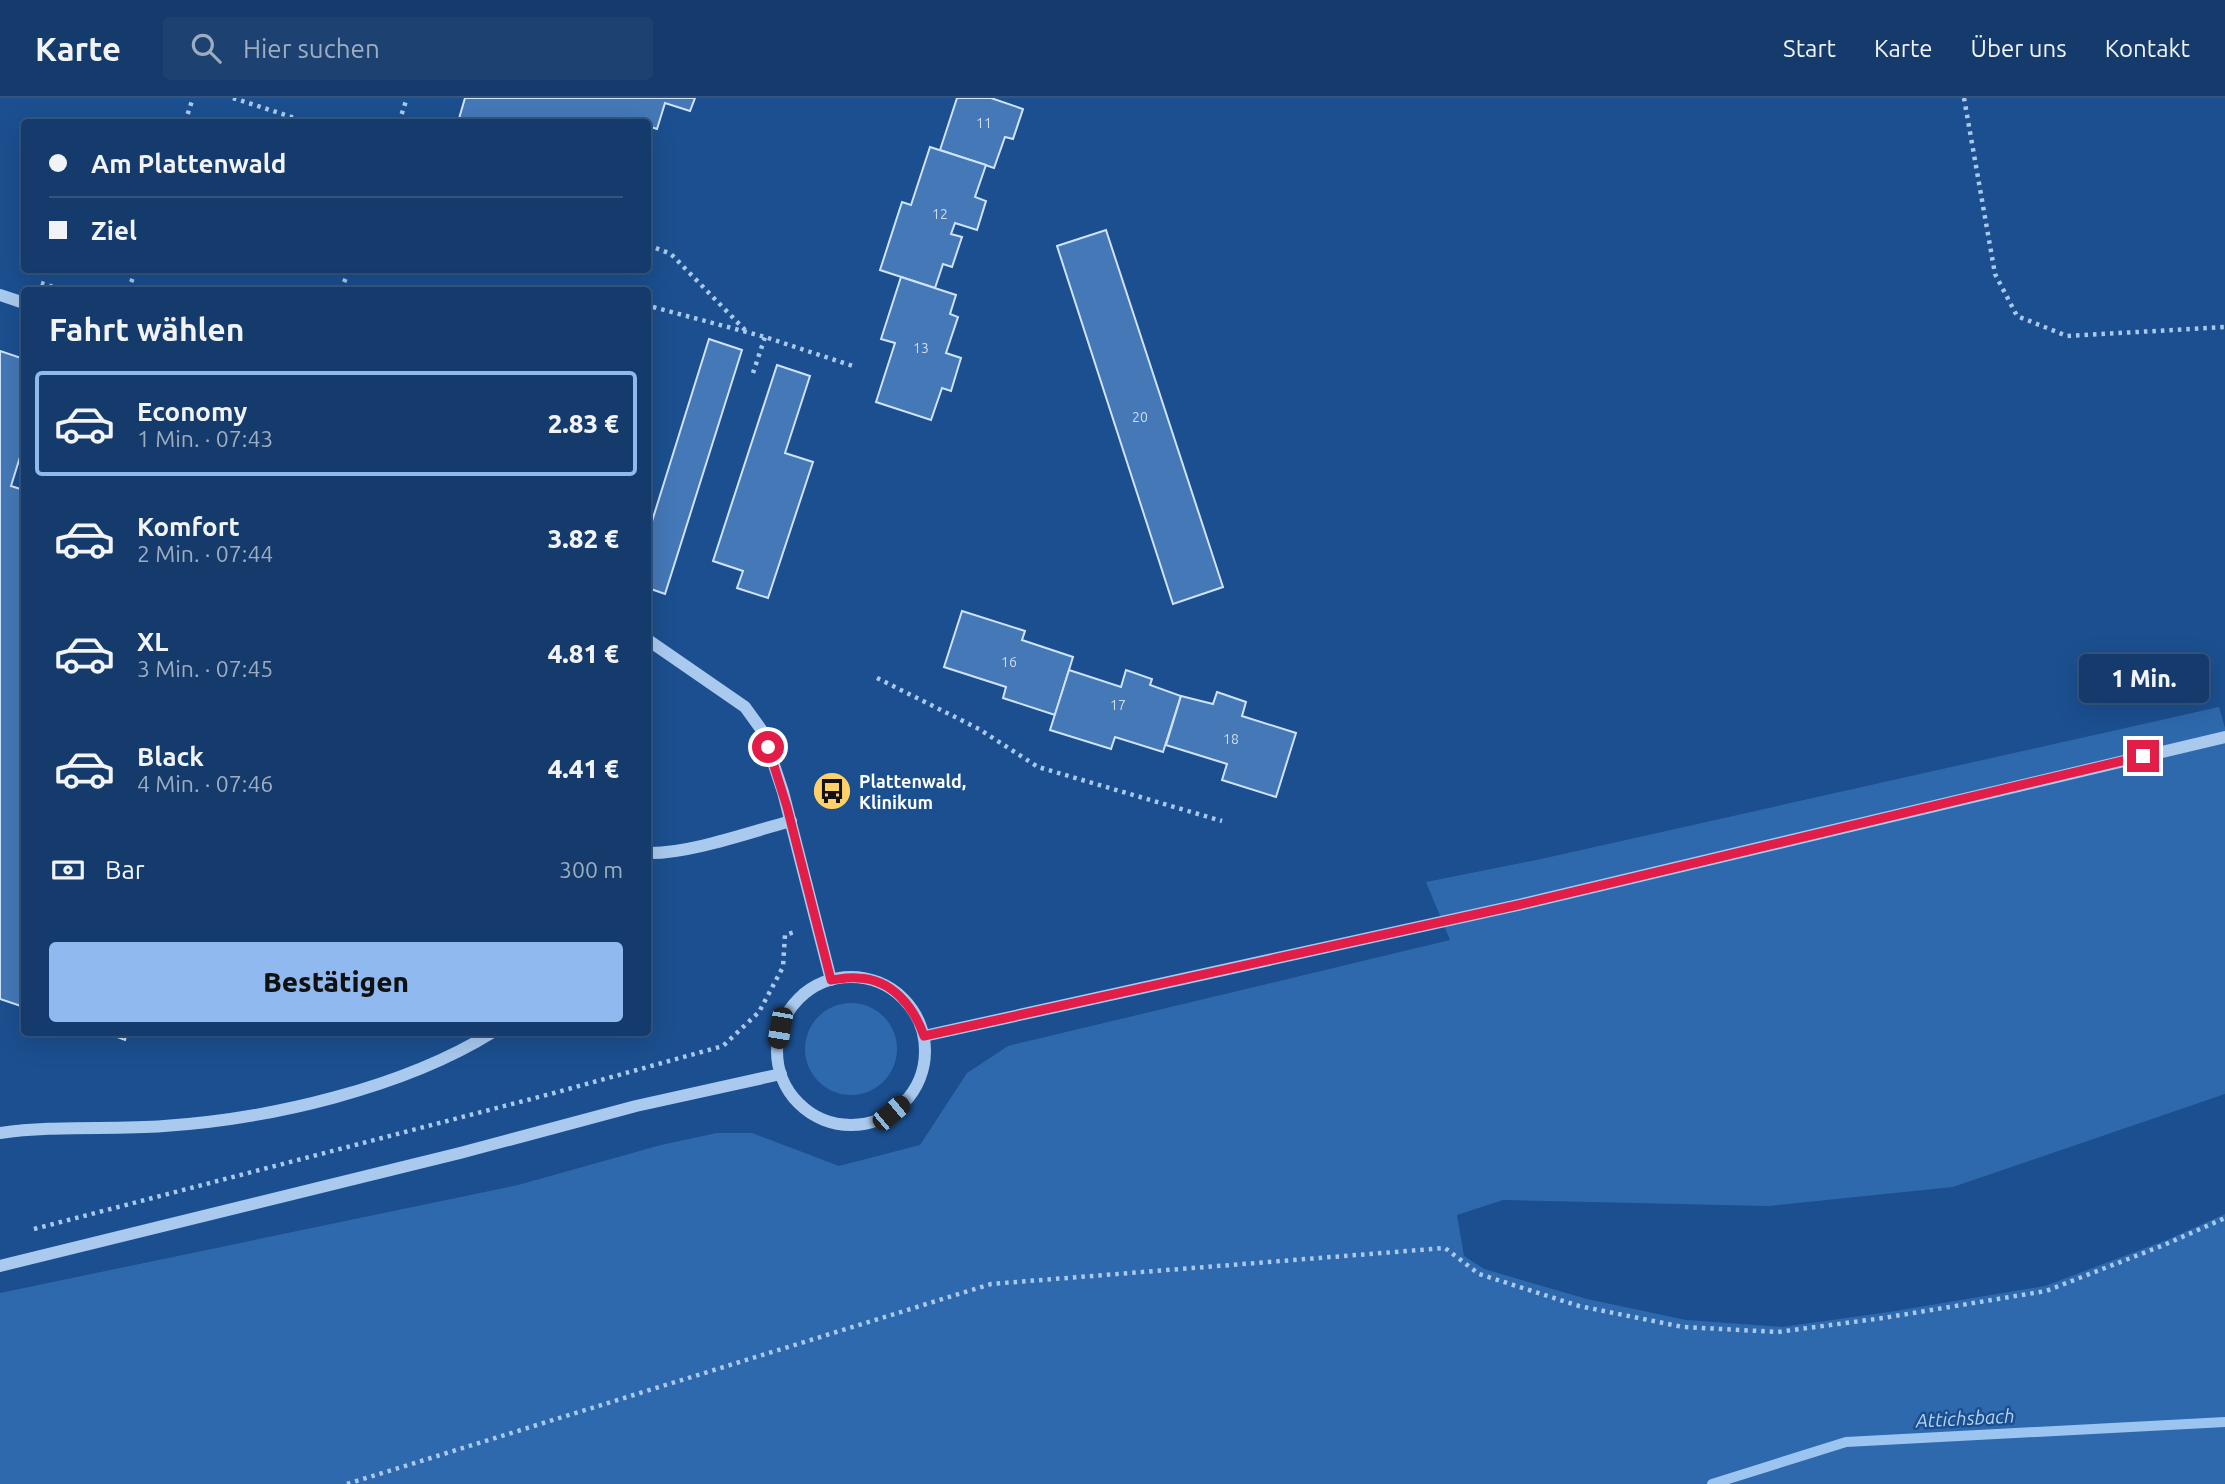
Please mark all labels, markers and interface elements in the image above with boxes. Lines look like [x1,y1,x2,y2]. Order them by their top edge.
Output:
search box [163,17,653,80]
icon: search [187,29,225,67]
text: Karte [35,30,121,67]
text: Hier suchen [243,34,380,63]
text: Start [1783,35,1836,62]
text: Karte [1874,35,1933,62]
text: Über uns [1971,35,2067,62]
text: Kontakt [2105,35,2190,62]
house number: 11 [976,115,992,131]
text: Am Plattenwald [91,149,286,178]
house number: 12 [932,206,948,222]
text: Ziel [91,216,137,245]
text: Fahrt wählen [49,311,244,347]
house number: 13 [913,340,929,356]
icon: car [53,392,116,455]
text: Economy [137,397,247,426]
text: 2.83 € [548,409,619,438]
house number: 20 [1132,409,1148,425]
text: 1 Min. · 07:43 [137,426,273,451]
icon: car [53,507,116,570]
text: Komfort [137,512,240,541]
text: 3.82 € [548,524,619,553]
text: 2 Min. · 07:44 [137,541,273,566]
icon: car [53,622,116,685]
text: XL [137,627,168,656]
text: 4.81 € [548,639,619,668]
house number: 16 [1001,654,1017,670]
callout: 1 Min. [2078,654,2208,704]
text: 3 Min. · 07:45 [137,656,273,681]
text: 1 Min. [2112,666,2176,691]
house number: 17 [1110,697,1126,713]
route start [752,731,784,763]
house number: 18 [1223,731,1239,747]
icon: car [53,737,116,800]
route end [2127,740,2159,772]
text: Black [137,742,204,771]
text: 4.41 € [548,754,619,783]
bus stop icon: Plattenwald, Klinikum [811,770,853,812]
text: 4 Min. · 07:46 [137,771,273,796]
place label: Plattenwald, Klinikum [859,771,966,812]
icon: cash [49,851,87,889]
text: Bar [105,855,145,884]
text: 300 m [559,857,623,882]
button: Bestätigen [49,942,623,1022]
car [767,1005,794,1051]
car [869,1091,914,1135]
water label: Attichsbach [1914,1404,2015,1432]

